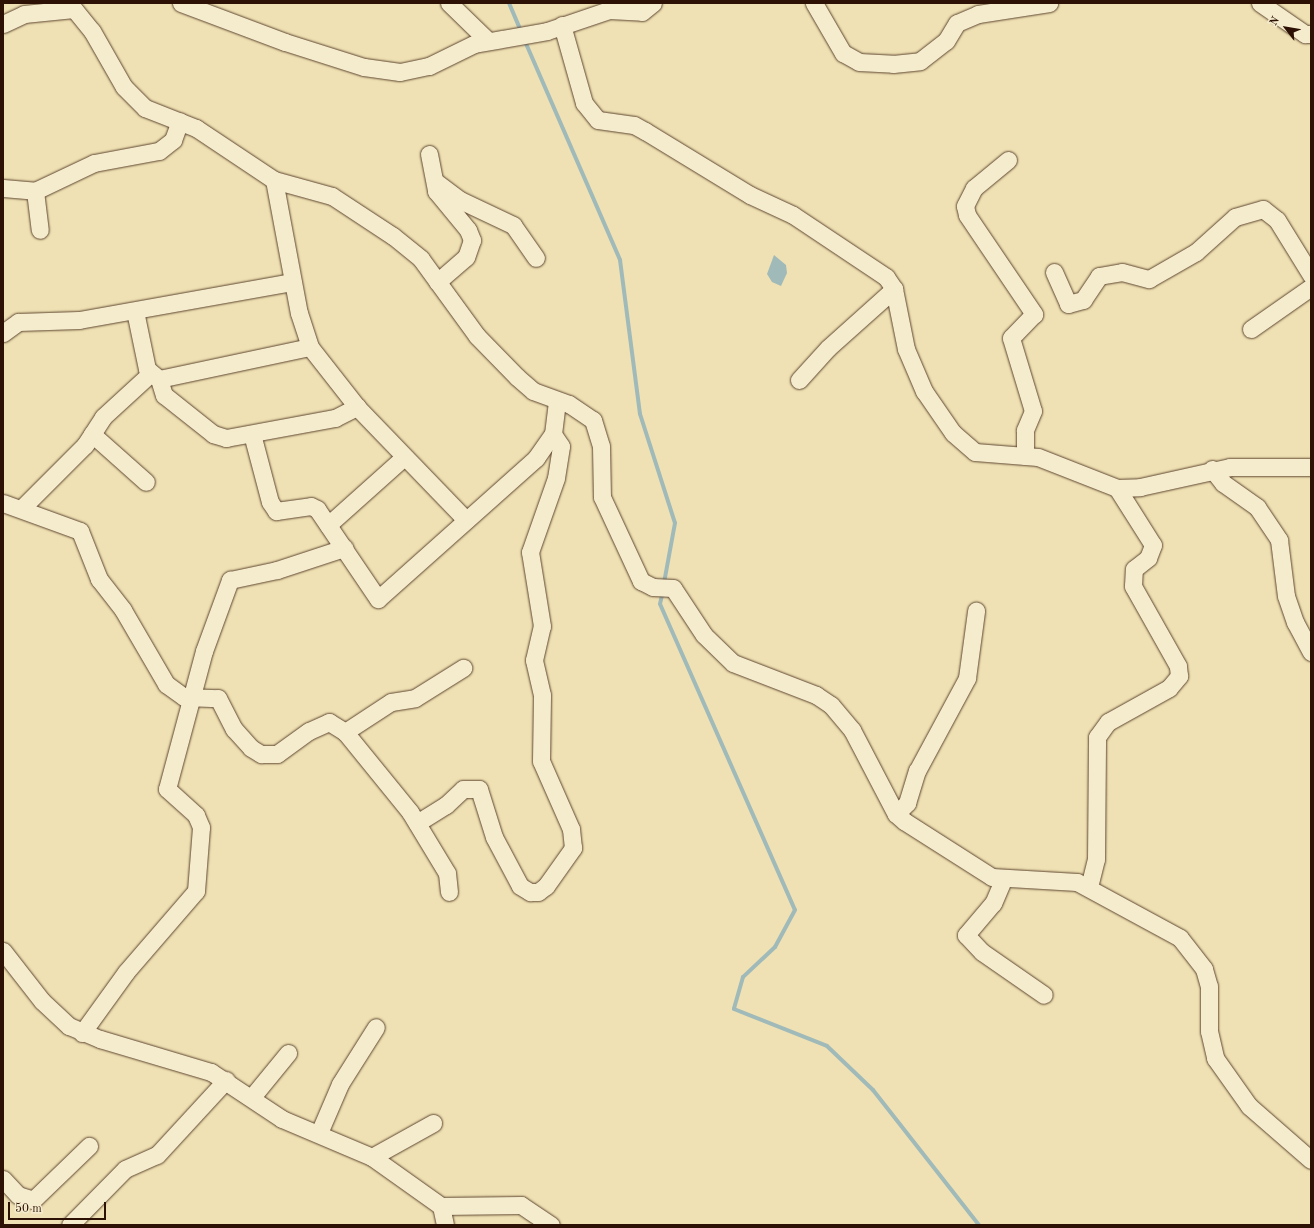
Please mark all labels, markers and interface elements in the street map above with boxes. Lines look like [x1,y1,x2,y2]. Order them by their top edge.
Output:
north arrow [1266,8,1306,48]
text: N [1268,15,1282,28]
scale bar [10,1194,108,1220]
text: 50 m [15,1203,42,1215]

